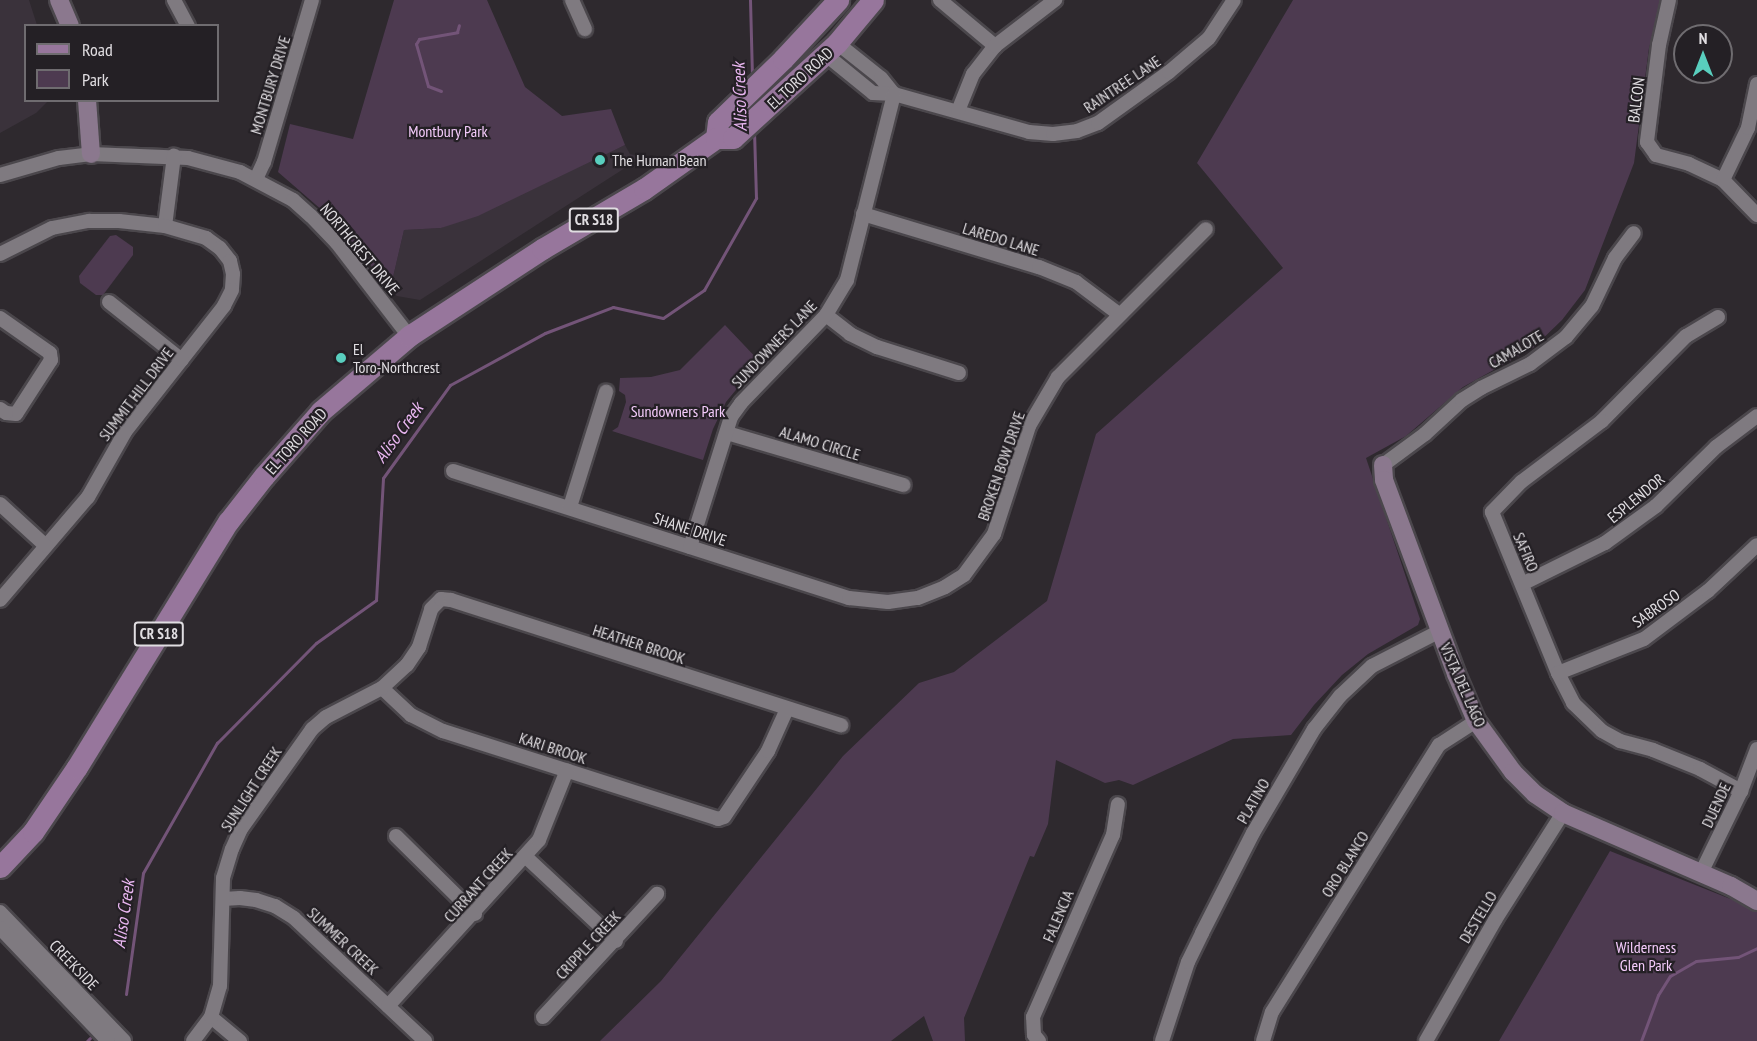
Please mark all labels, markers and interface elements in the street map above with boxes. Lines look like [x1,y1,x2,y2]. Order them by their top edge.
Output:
legend [24,24,219,102]
north arrow [1673,24,1733,84]
text: N [1699,28,1707,48]
street label: MONTBURY DRIVE [246,33,294,137]
text: Road [82,38,113,61]
street label: EL TORO ROAD [763,43,837,113]
street label: RAINTREE LANE [1080,51,1164,117]
water label: Aliso Creek [728,62,752,132]
text: Park [82,68,109,91]
street label: BALCON [1624,76,1648,124]
park label: Montbury Park [408,121,488,141]
place label: The Human Bean [612,150,707,170]
marker: The Human Bean [593,153,607,167]
street label: NORTHCREST DRIVE [316,199,404,299]
road number: CR S18 [568,208,620,232]
street label: LAREDO LANE [960,218,1042,260]
street label: SUNDOWNERS LANE [727,296,821,392]
street label: CAMALOTE [1485,326,1547,372]
place label: El Toro-Northcrest [353,339,440,377]
street label: SUMMIT HILL DRIVE [94,343,178,445]
marker: El Toro-Northcrest [334,351,348,365]
water label: Aliso Creek [370,399,428,467]
park label: Sundowners Park [631,401,725,421]
street label: EL TORO ROAD [261,404,331,478]
street label: BROKEN BOW DRIVE [973,409,1029,523]
street label: ALAMO CIRCLE [777,422,863,464]
street label: ESPLENDOR [1604,469,1668,527]
street label: SHANE DRIVE [651,508,729,550]
street label: SAFIRO [1509,529,1543,575]
street label: SABROSO [1629,585,1683,631]
street label: HEATHER BROOK [590,620,688,668]
road number: CR S18 [134,622,184,646]
street label: VISTA DEL LAGO [1436,639,1490,731]
street label: KARI BROOK [517,728,589,768]
street label: SUNLIGHT CREEK [216,743,286,835]
street label: PLATINO [1232,775,1274,827]
street label: DUENDE [1697,779,1735,831]
street label: ORO BLANCO [1317,827,1373,901]
street label: CURRANT CREEK [439,844,517,926]
water label: Aliso Creek [109,878,139,950]
street label: FALENCIA [1038,887,1078,945]
street label: DESTELLO [1455,888,1501,946]
street label: SUMMER CREEK [303,903,383,979]
street label: CRIPPLE CREEK [551,907,625,983]
street label: CREEKSIDE [45,936,103,994]
park label: Wilderness Glen Park [1616,937,1676,975]

